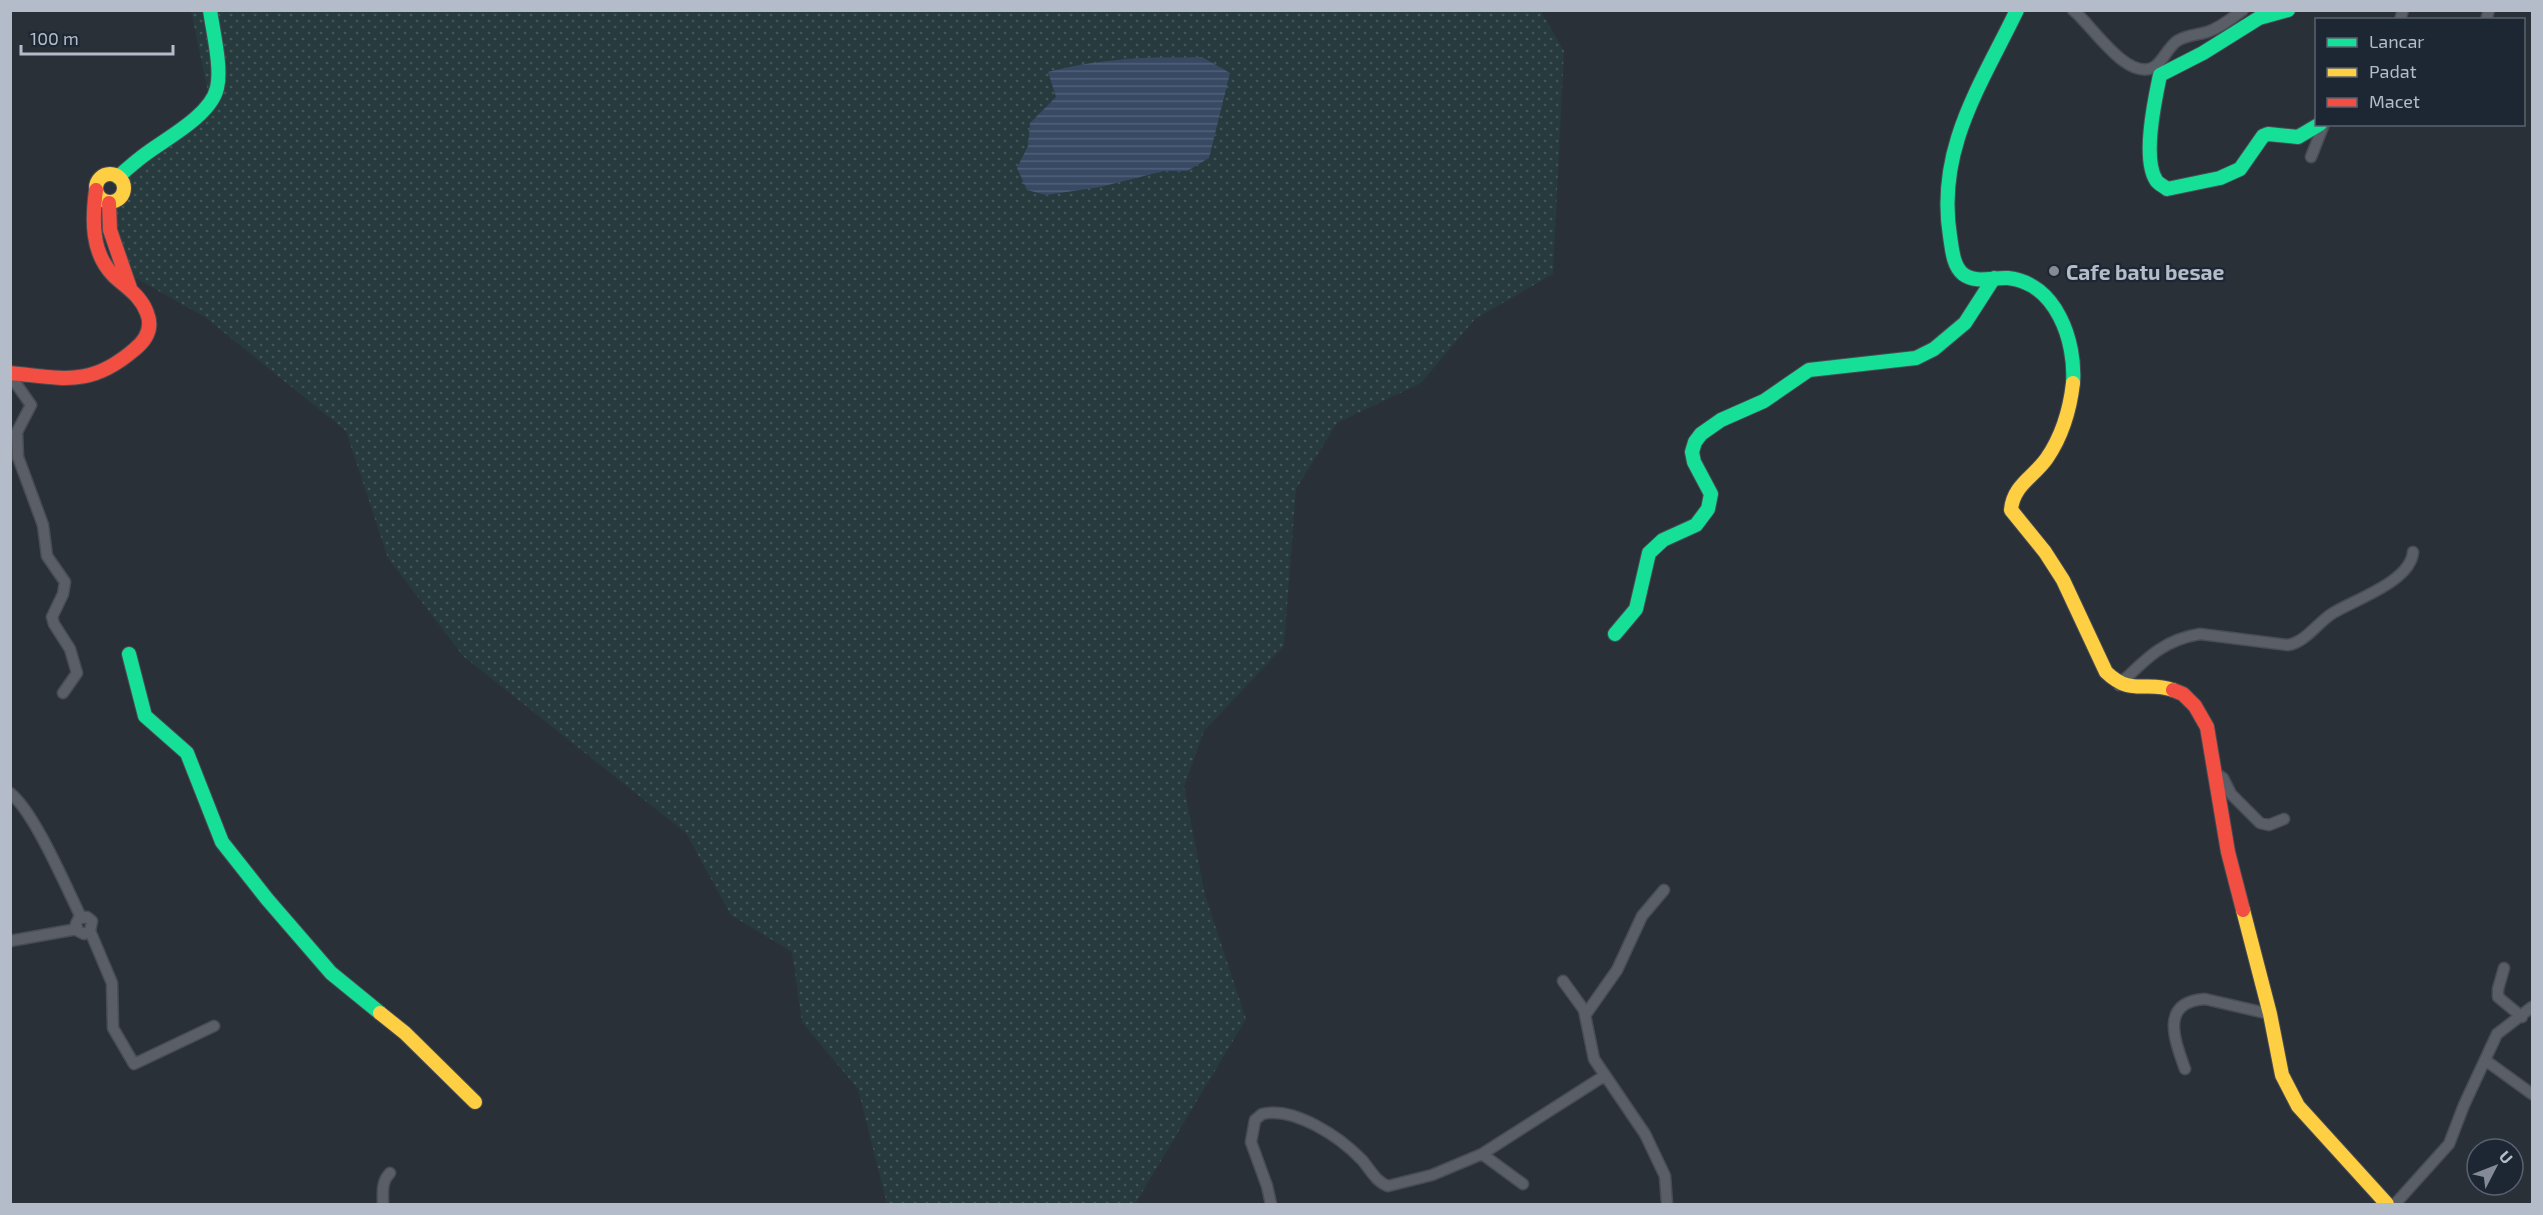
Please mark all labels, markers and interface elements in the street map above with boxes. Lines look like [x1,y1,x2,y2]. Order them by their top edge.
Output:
scale bar [21,18,172,56]
legend [2315,18,2525,126]
text: 100 m [30,27,79,49]
text: Lancar [2369,30,2425,52]
text: Padat [2369,60,2417,82]
text: Macet [2369,90,2420,112]
place label: Cafe batu besae [2066,259,2225,284]
marker: Cafe batu besae [2047,264,2061,278]
north arrow [2465,1137,2525,1197]
text: U [2496,1146,2517,1167]

